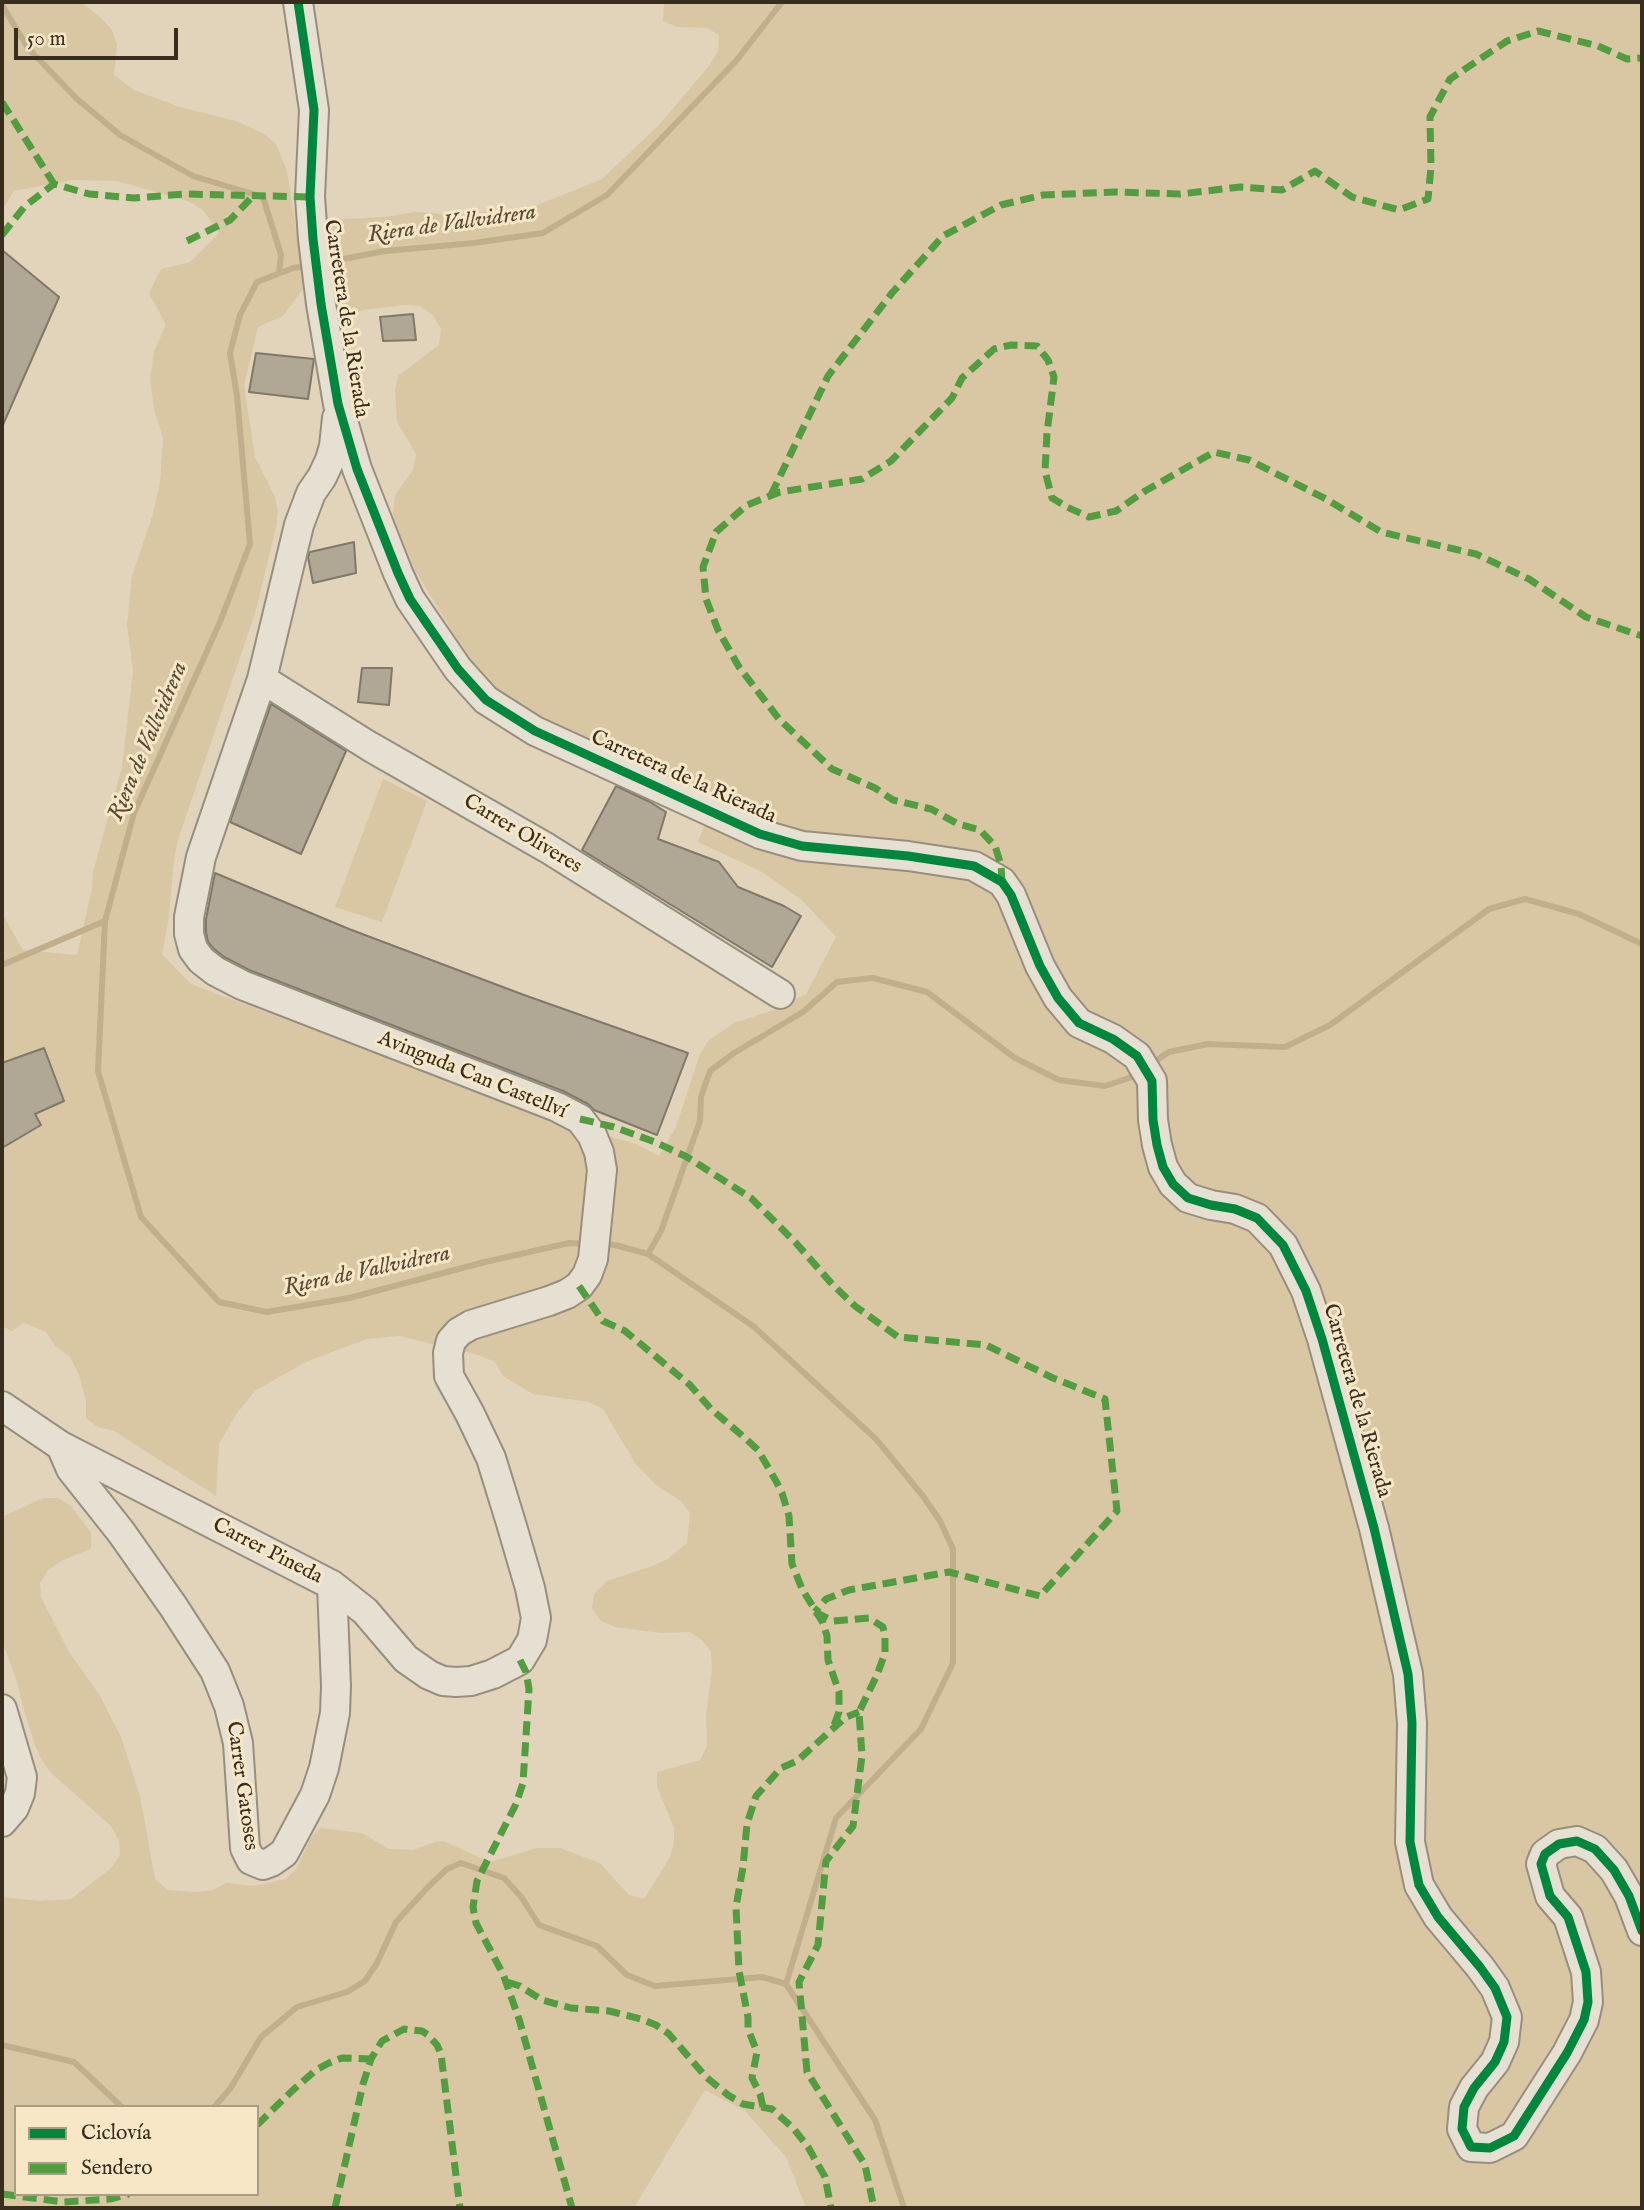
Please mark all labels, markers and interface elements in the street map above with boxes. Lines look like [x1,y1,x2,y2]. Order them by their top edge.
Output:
scale bar [18,14,182,58]
text: 50 m [27,26,66,53]
water label: Riera de Vallvidrera [366,200,538,250]
street label: Carretera de la Rierada [317,218,373,420]
water label: Riera de Vallvidrera [103,658,195,826]
street label: Carretera de la Rierada [586,726,780,830]
street label: Carrer Oliveres [458,790,586,880]
street label: Avinguda Can Castellví [374,1027,570,1125]
water label: Riera de Vallvidrera [281,1241,453,1303]
street label: Carretera de la Rierada [1316,1301,1396,1501]
street label: Carrer Pineda [208,1513,326,1591]
street label: Carrer Gatoses [219,1720,263,1852]
legend [14,2105,259,2196]
text: Ciclovía [81,2120,151,2147]
text: Sendero [81,2155,152,2182]

